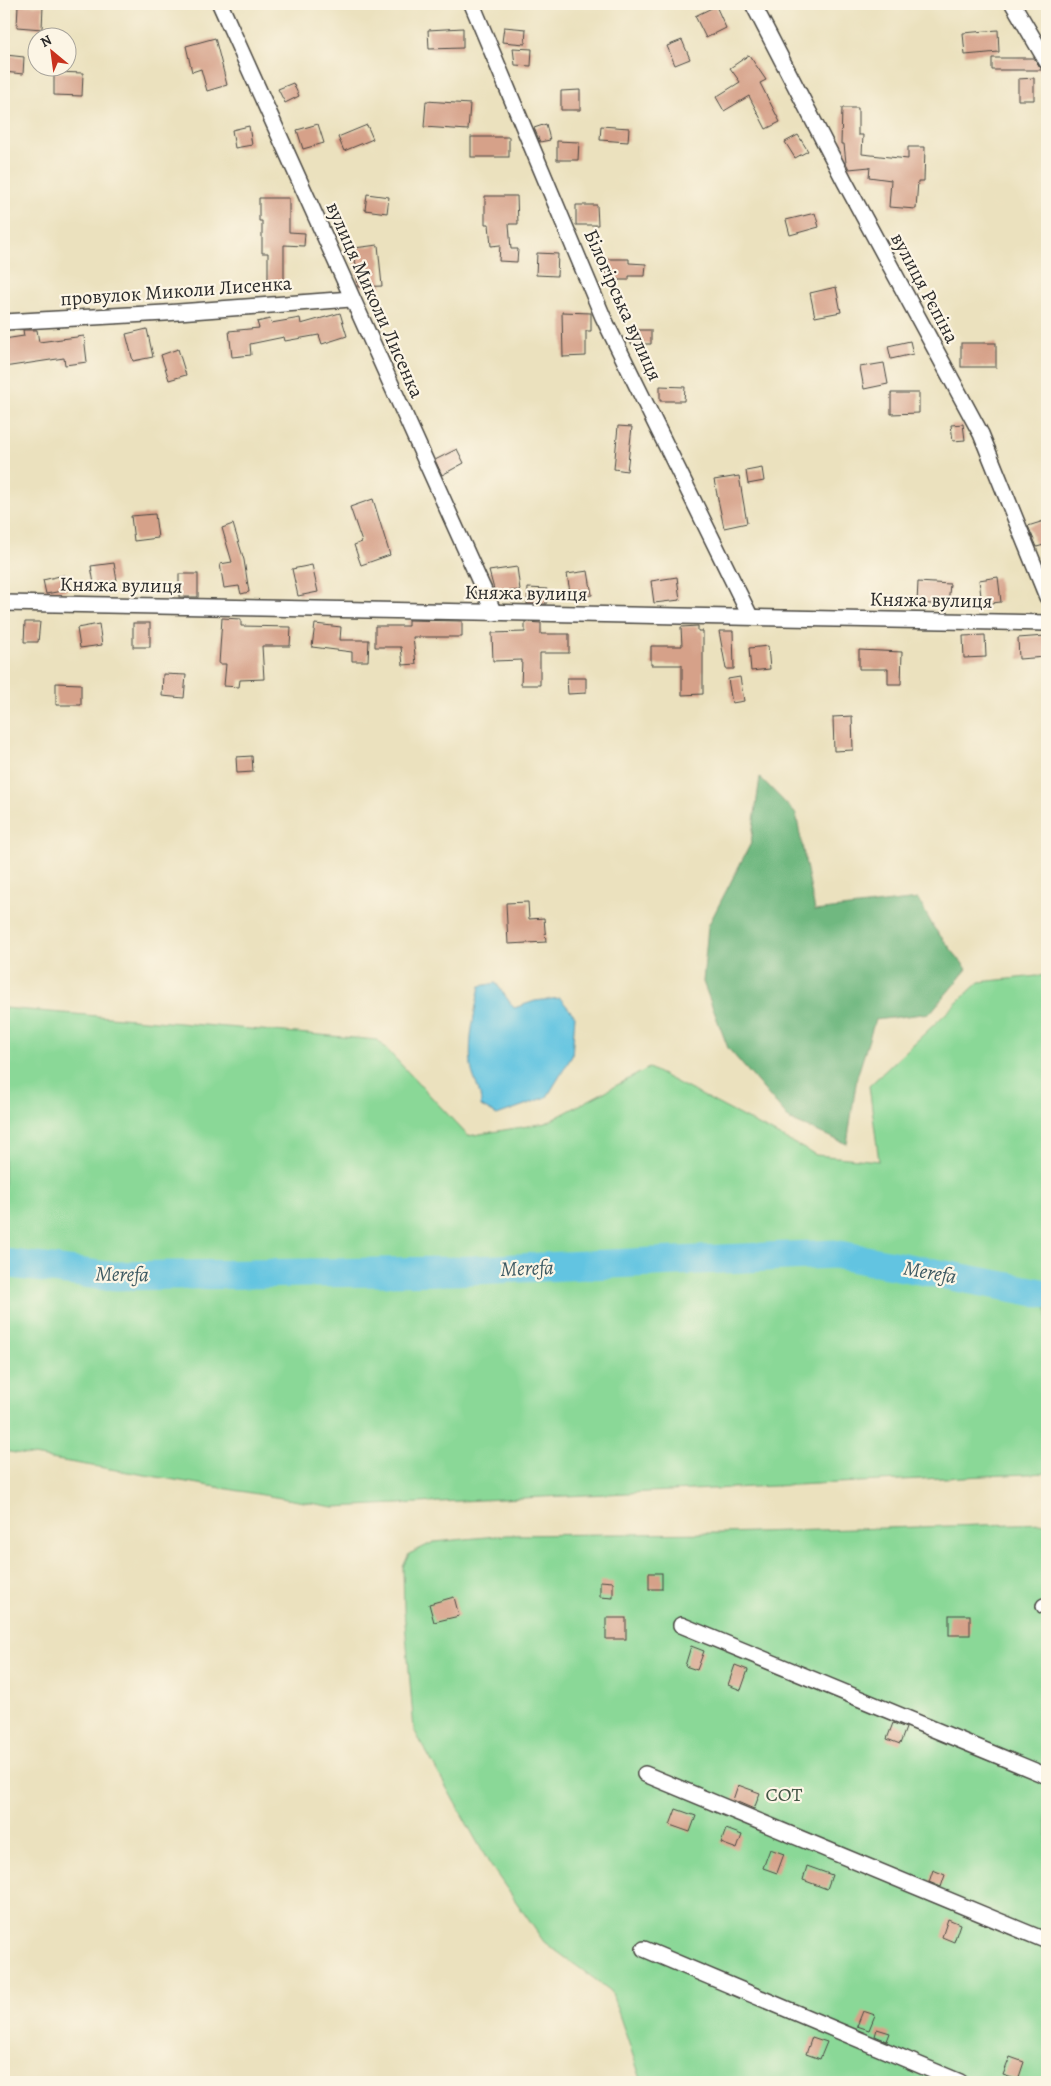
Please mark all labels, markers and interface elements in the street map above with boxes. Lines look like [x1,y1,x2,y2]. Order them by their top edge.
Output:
north arrow [28,28,78,78]
text: N [37,30,55,52]
street label: вулиця Миколи Лисенка [320,198,431,403]
street label: Білогірська вулиця [577,225,669,385]
street label: вулиця Рєпіна [884,228,966,349]
street label: провулок Миколи Лисенка [59,269,293,313]
street label: Княжа вулиця [59,570,183,600]
street label: Княжа вулиця [464,578,588,608]
street label: Княжа вулиця [869,585,993,615]
water label: Merefa [500,1253,555,1283]
water label: Merefa [901,1254,959,1290]
water label: Merefa [95,1260,149,1288]
park label: СОТ [766,1781,802,1808]

